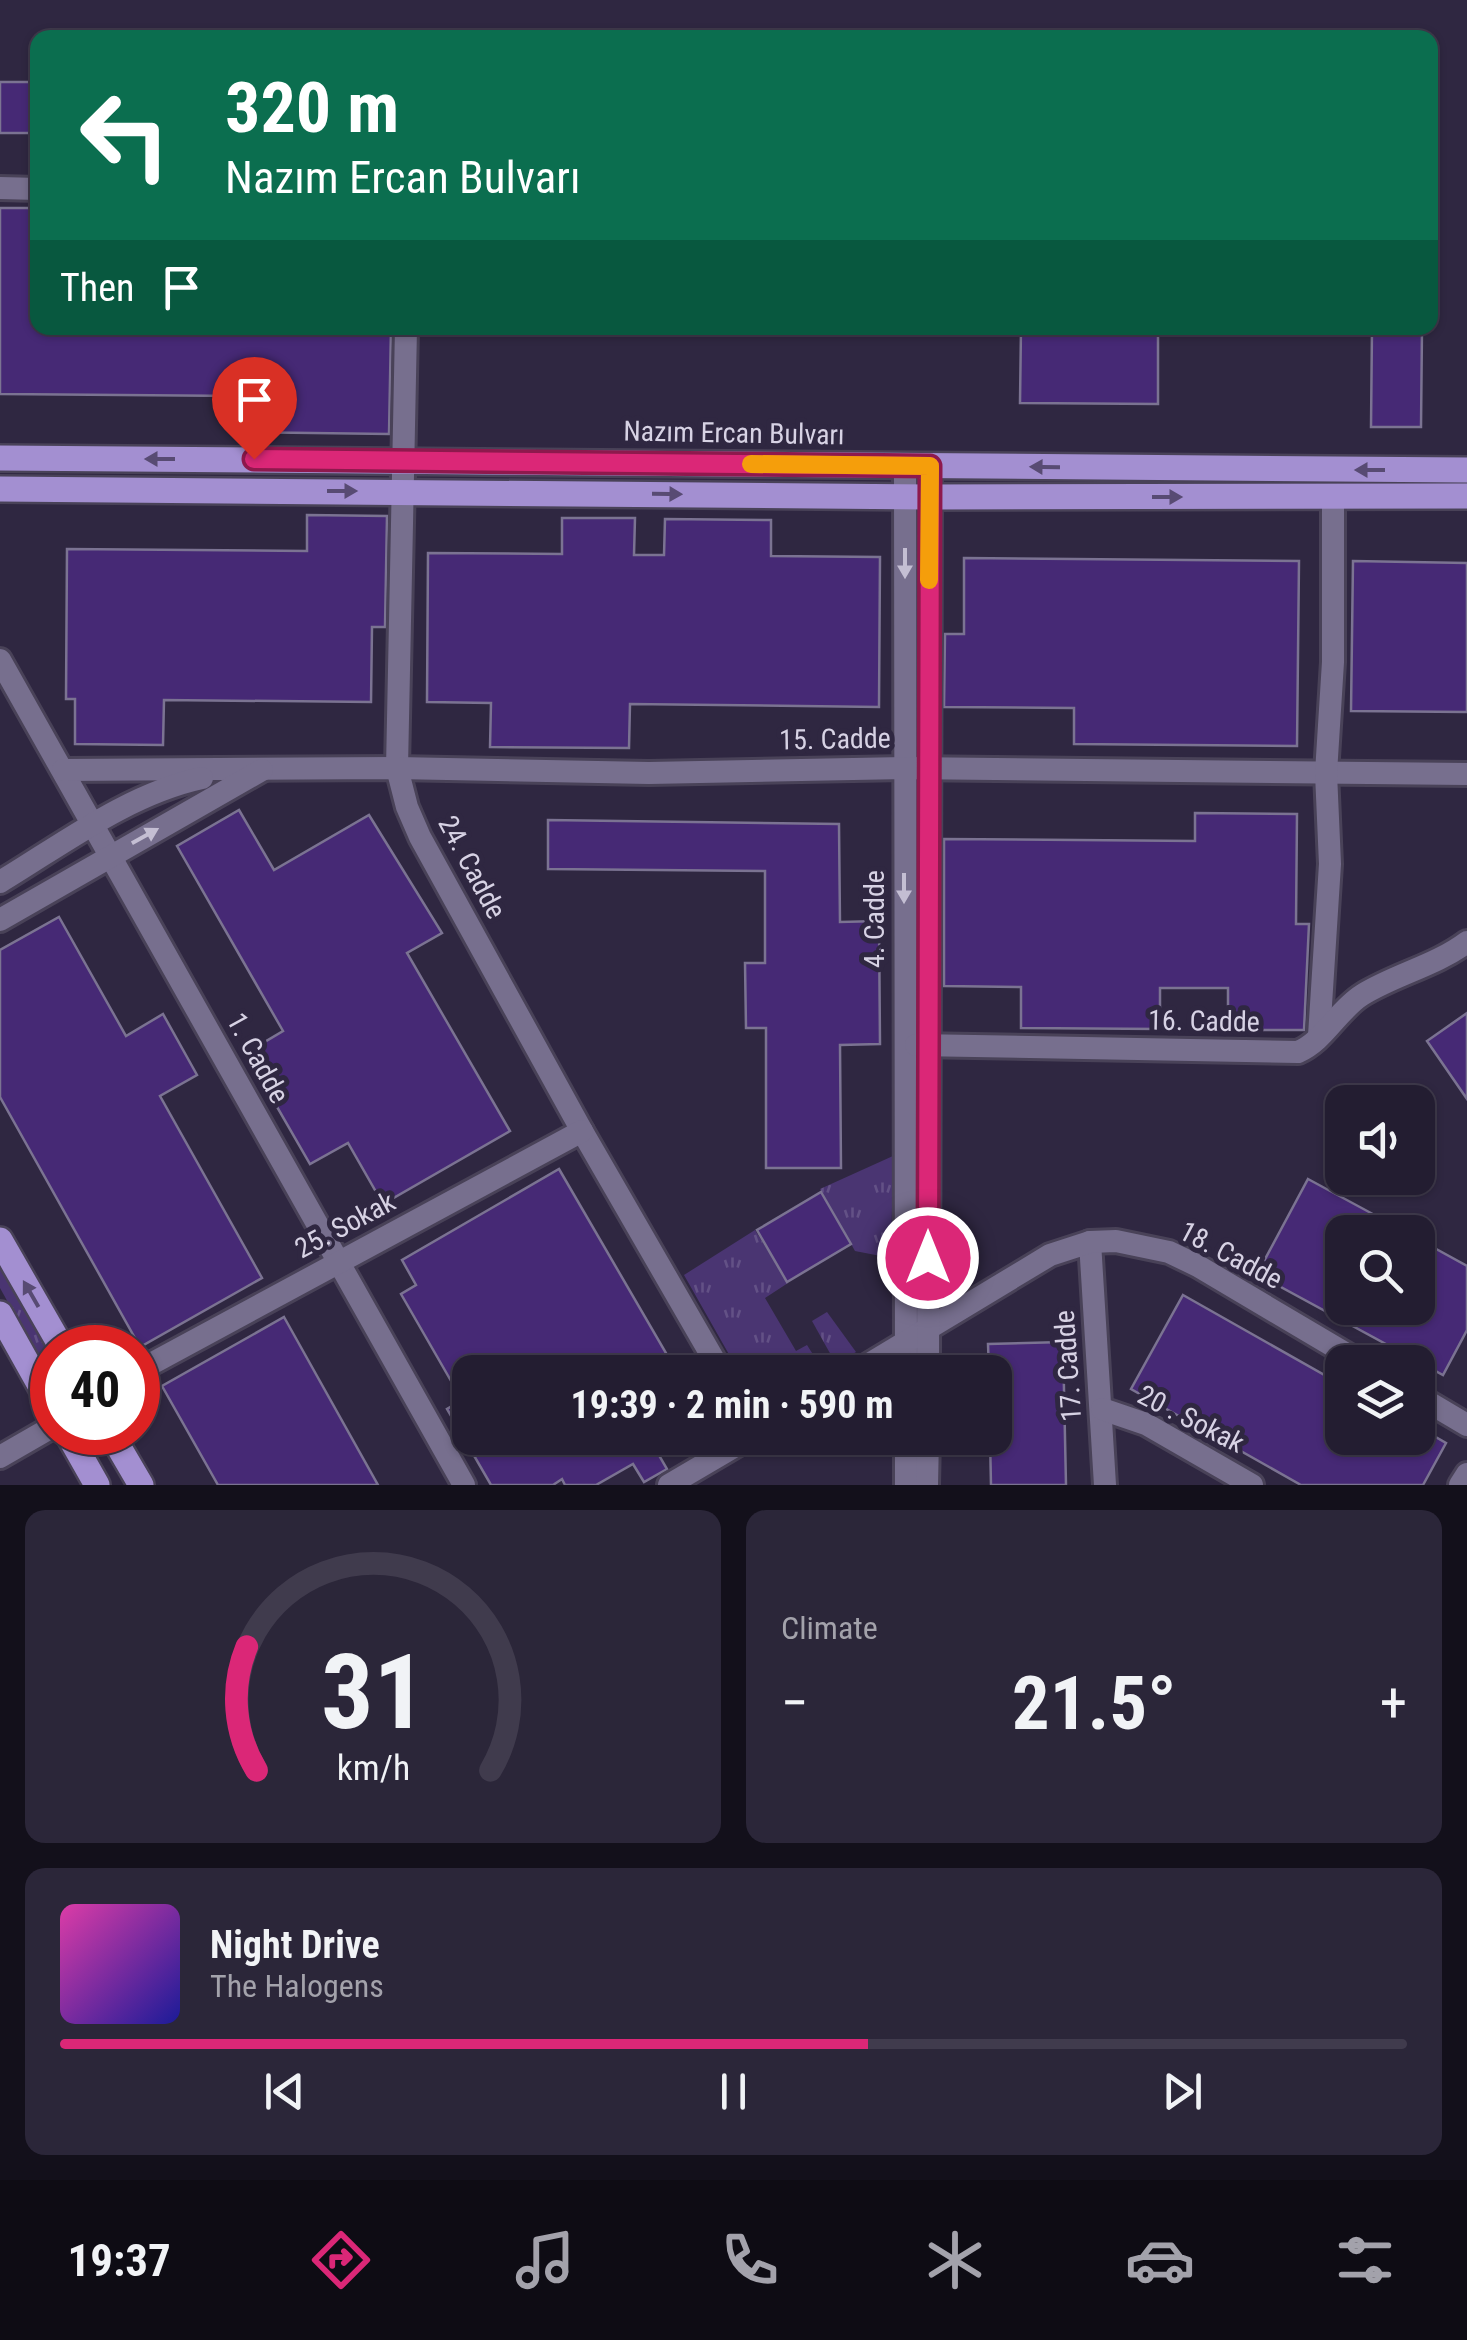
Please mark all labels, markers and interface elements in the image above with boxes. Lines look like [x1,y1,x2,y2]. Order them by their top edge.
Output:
text: 320 m [225,67,399,149]
icon: left [60,70,190,200]
text: Nazım Ercan Bulvarı [225,151,581,204]
icon: arrive [154,260,209,315]
text: Then [60,266,134,310]
pin [212,357,297,460]
icon: arrive [227,372,282,427]
street label: Nazım Ercan Bulvarı [623,415,845,451]
one-way arrow [143,451,175,467]
one-way arrow [1028,459,1060,475]
one-way arrow [1353,462,1385,478]
one-way arrow [327,483,359,499]
one-way arrow [652,486,684,502]
one-way arrow [1152,489,1184,505]
one-way arrow [897,548,913,580]
street label: 15. Cadde [779,722,891,756]
street label: 24. Cadde [431,810,513,924]
one-way arrow [130,827,159,844]
street label: 4. Cadde [858,870,891,968]
one-way arrow [896,873,912,905]
street label: 16. Cadde [1148,1004,1260,1038]
street label: 1. Cadde [220,1007,296,1109]
map controls [1325,1085,1435,1455]
button: sound [1325,1085,1435,1195]
street label: 25. Sokak [289,1185,401,1265]
position arrow [876,1206,980,1310]
street label: 18. Cadde [1174,1214,1288,1296]
button: search [1325,1215,1435,1325]
one-way arrow [22,1279,39,1308]
street label: 17. Cadde [1048,1309,1088,1423]
speed limit sign: 40 [30,1325,160,1455]
button: layers [1325,1345,1435,1455]
street label: 20 . Sokak [1132,1378,1250,1460]
text: 19:39 · 2 min · 590 m [571,1383,893,1427]
text: Climate [781,1609,878,1647]
text: 31 [320,1632,426,1753]
text: 21.5° [1012,1659,1176,1747]
text: − [781,1671,809,1735]
text: + [1380,1671,1407,1735]
text: km/h [336,1747,410,1789]
text: Night Drive [210,1923,380,1967]
text: The Halogens [210,1967,384,2005]
icon: previous [257,2064,312,2119]
icon: pause [706,2064,761,2119]
icon: next [1155,2064,1210,2119]
icon: directions [306,2225,376,2295]
icon: music [510,2225,580,2295]
icon: phone [715,2225,785,2295]
icon: climate [920,2225,990,2295]
icon: car [1125,2225,1195,2295]
icon: filters [1330,2225,1400,2295]
text: 19:37 [67,2234,171,2287]

